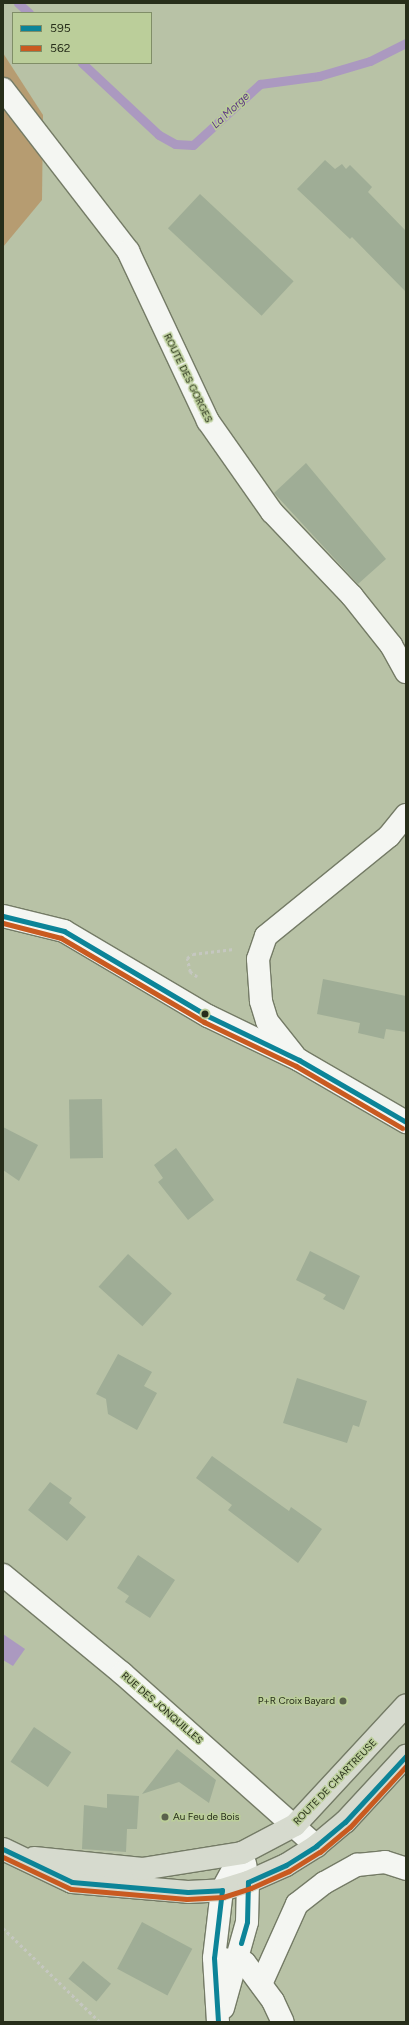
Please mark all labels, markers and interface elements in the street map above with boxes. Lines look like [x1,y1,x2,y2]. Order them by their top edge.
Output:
legend [12,12,152,64]
text: 595 [50,21,71,35]
text: 562 [50,41,70,55]
water label: La Morge [209,90,253,132]
street label: ROUTE DES GORGES [161,332,215,424]
unlabelled marker [200,1009,210,1019]
street label: RUE DES JONQUILLES [119,1669,205,1747]
place label: P+R Croix Bayard [258,1695,335,1707]
marker: P+R Croix Bayard [338,1696,348,1706]
street label: ROUTE DE CHARTREUSE [291,1737,379,1827]
place label: Au Feu de Bois [173,1811,239,1823]
marker: Au Feu de Bois [160,1812,170,1822]

